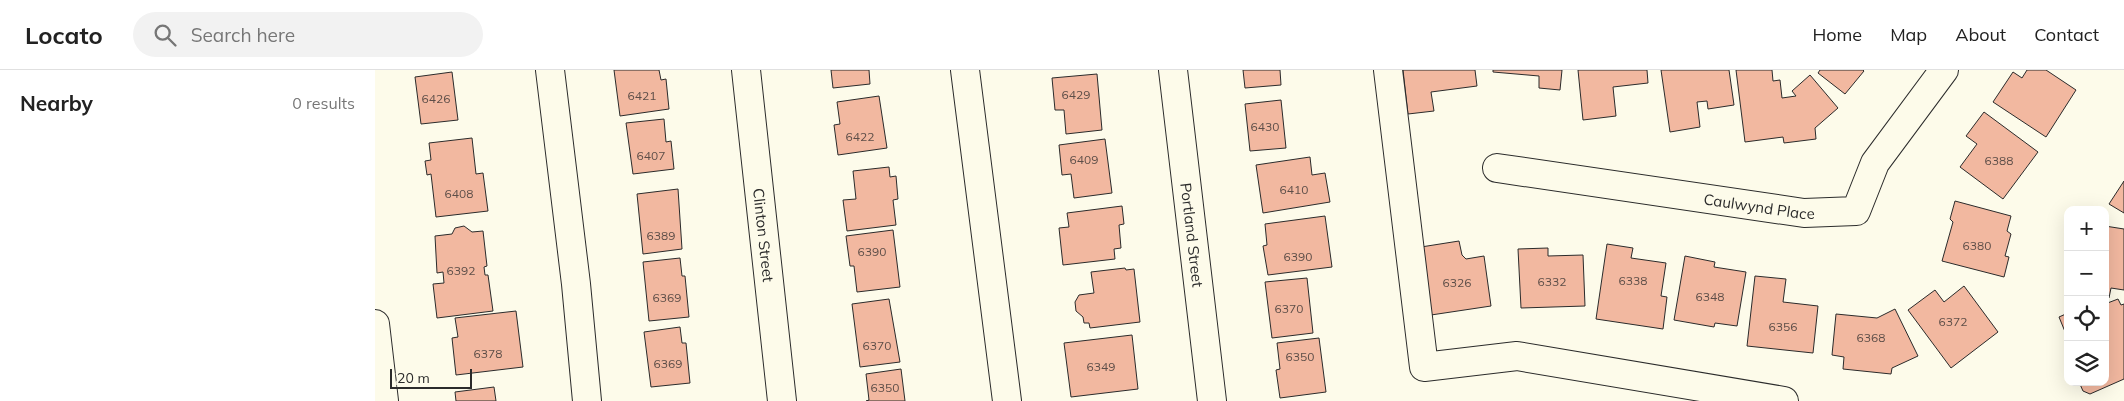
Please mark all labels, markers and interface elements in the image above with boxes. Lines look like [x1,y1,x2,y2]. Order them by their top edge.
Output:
search box [133,12,483,57]
text: Locato [25,20,103,50]
icon: search [151,21,179,49]
text: Search here [191,23,295,47]
text: Home [1812,23,1862,46]
text: Map [1890,23,1927,46]
text: About [1955,23,2006,46]
text: Contact [2034,23,2099,46]
house number: 6429 [1062,87,1090,102]
house number: 6421 [628,88,656,103]
text: Nearby [20,90,93,116]
house number: 6426 [422,91,450,106]
text: 0 results [292,93,355,113]
house number: 6430 [1251,119,1279,134]
house number: 6422 [846,129,874,144]
house number: 6407 [637,148,665,163]
house number: 6409 [1070,152,1098,167]
house number: 6388 [1985,153,2013,168]
street label: Portland Street [1177,182,1208,288]
house number: 6410 [1280,182,1308,197]
house number: 6408 [445,186,473,201]
street label: Clinton Street [749,187,778,283]
street label: Caulwynd Place [1702,189,1815,223]
map controls [2064,206,2109,386]
button: + [2064,206,2109,251]
house number: 6389 [647,228,675,243]
house number: 6380 [1963,238,1991,253]
house number: 6390 [858,244,886,259]
house number: 6390 [1284,249,1312,264]
button: − [2064,251,2109,296]
house number: 6392 [447,263,475,278]
house number: 6338 [1619,273,1647,288]
house number: 6332 [1538,274,1566,289]
house number: 6326 [1443,275,1471,290]
house number: 6348 [1696,289,1724,304]
house number: 6369 [653,290,681,305]
button: locate [2064,296,2109,341]
house number: 6370 [1275,301,1303,316]
house number: 6372 [1939,314,1967,329]
house number: 6356 [1769,319,1797,334]
house number: 6368 [1857,330,1885,345]
house number: 6370 [863,338,891,353]
button: layers [2064,341,2109,386]
house number: 6378 [474,346,502,361]
house number: 6350 [1286,349,1314,364]
house number: 6369 [654,356,682,371]
house number: 6349 [1087,359,1115,374]
scale bar [390,366,473,389]
text: 20 m [397,369,430,387]
house number: 6350 [871,380,899,395]

